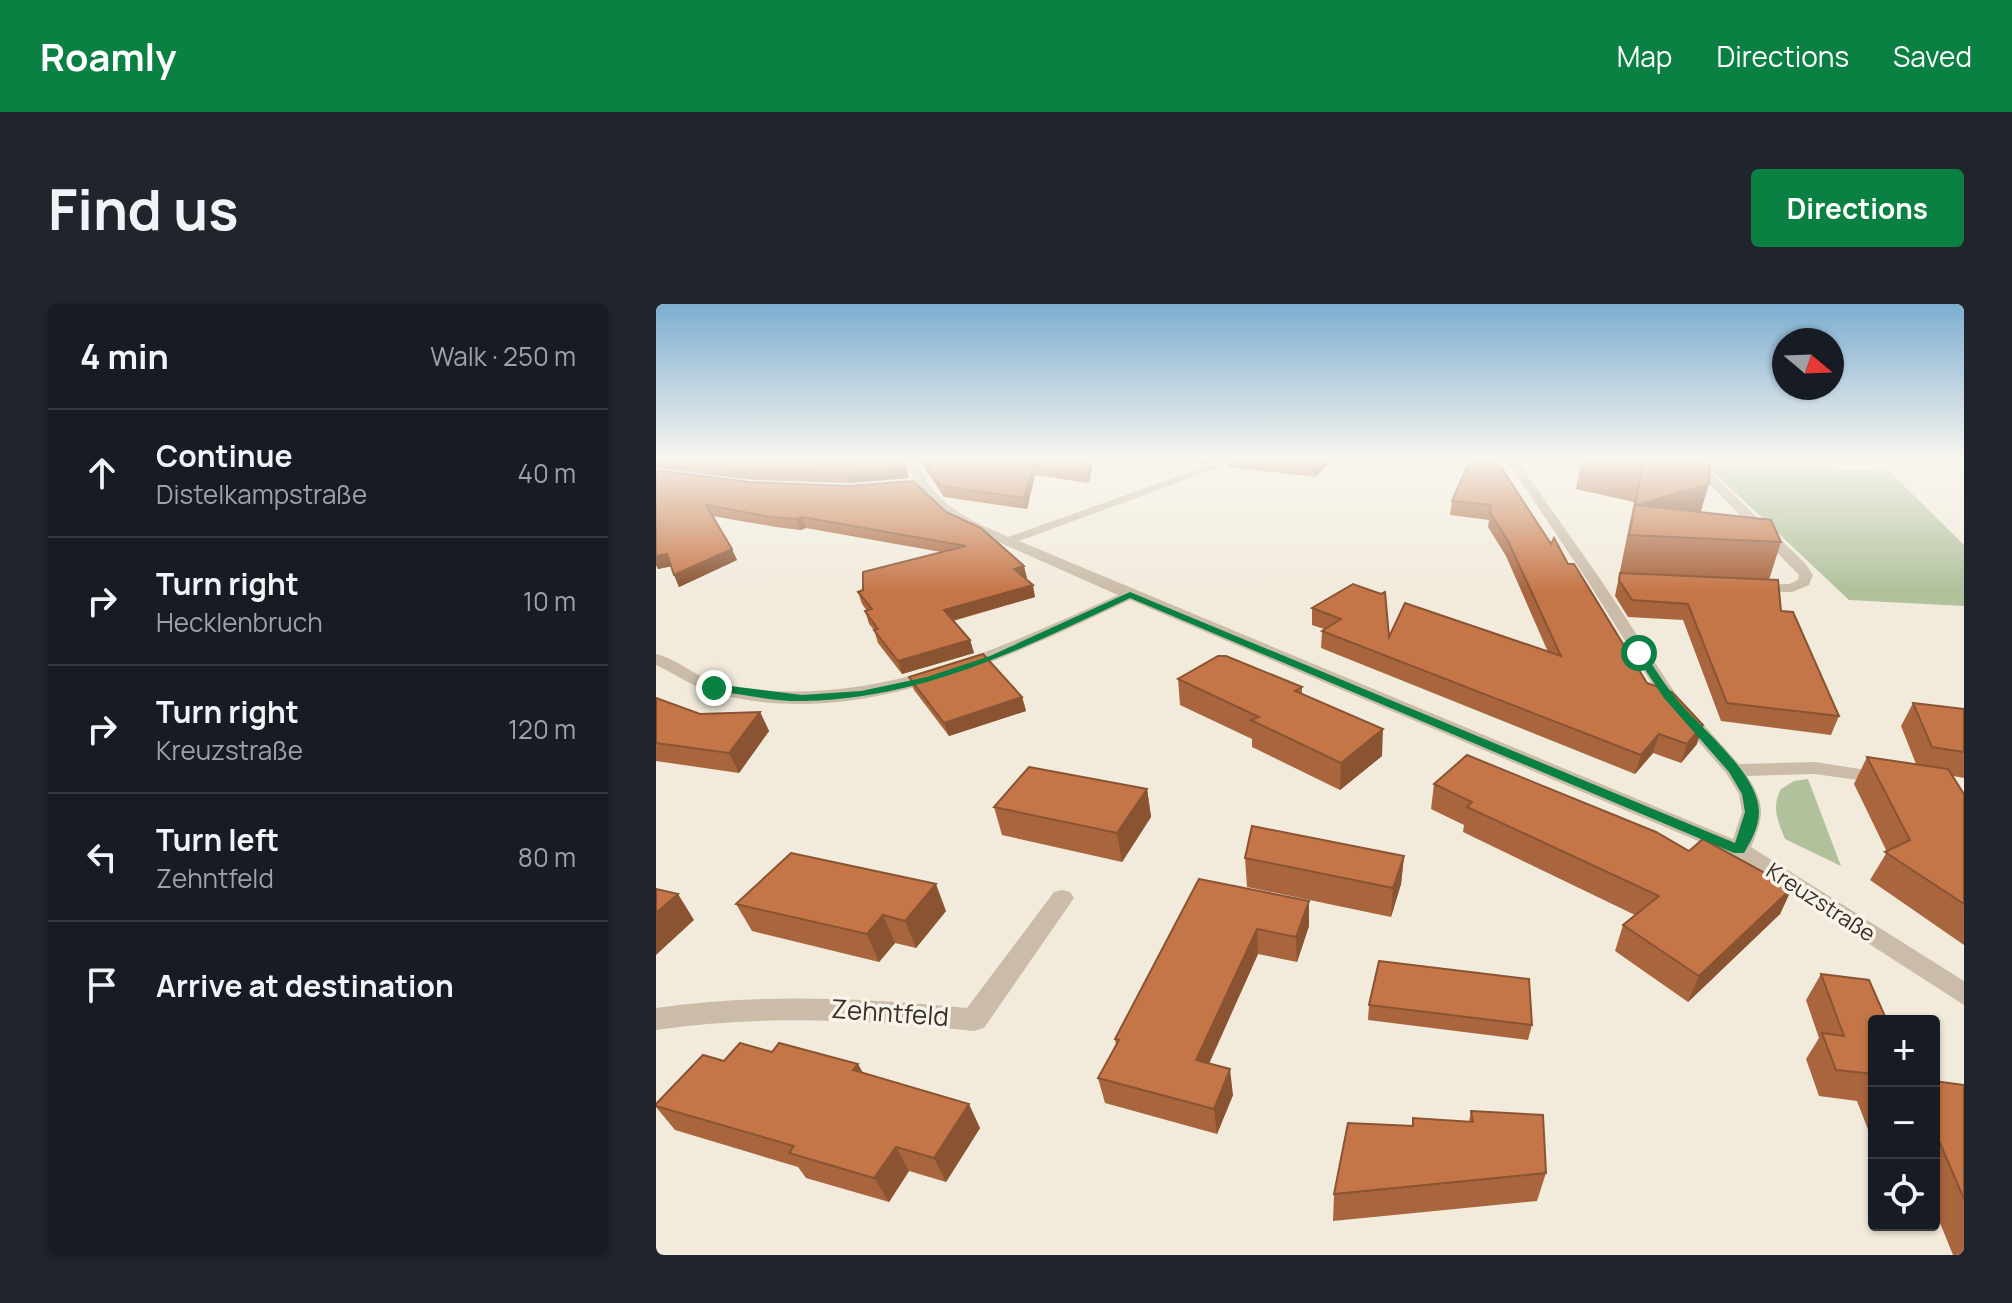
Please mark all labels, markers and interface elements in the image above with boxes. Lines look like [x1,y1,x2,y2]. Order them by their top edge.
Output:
text: Roamly [40,30,177,82]
text: Map [1617,37,1672,75]
text: Directions [1716,37,1849,75]
text: Saved [1893,37,1972,75]
button: Directions [1751,169,1964,247]
text: Find us [48,170,239,247]
north arrow [1772,328,1844,400]
text: 4 min [80,333,169,379]
text: Walk · 250 m [430,338,576,374]
text: Continue [156,435,292,476]
icon: ahead [80,451,124,495]
text: 40 m [518,455,576,491]
text: Distelkampstraße [156,476,367,512]
text: Turn right [156,563,299,604]
icon: right [80,579,124,623]
text: 10 m [523,583,576,619]
text: Hecklenbruch [156,604,323,640]
route start [1621,635,1657,671]
route end [696,670,732,706]
text: Turn right [156,691,299,732]
icon: right [80,707,124,751]
text: 120 m [508,711,576,747]
text: Kreuzstraße [156,732,303,768]
text: Turn left [156,819,279,860]
icon: left [80,835,124,879]
text: 80 m [518,839,576,875]
street label: Kreuzstraße [1761,856,1881,949]
text: Zehntfeld [156,860,274,896]
icon: arrive [80,963,124,1007]
text: Arrive at destination [156,965,454,1006]
street label: Zehntfeld [830,990,950,1034]
map controls [1868,1015,1940,1231]
button: + [1868,1015,1940,1087]
button: − [1868,1087,1940,1159]
button: locate [1868,1159,1940,1231]

